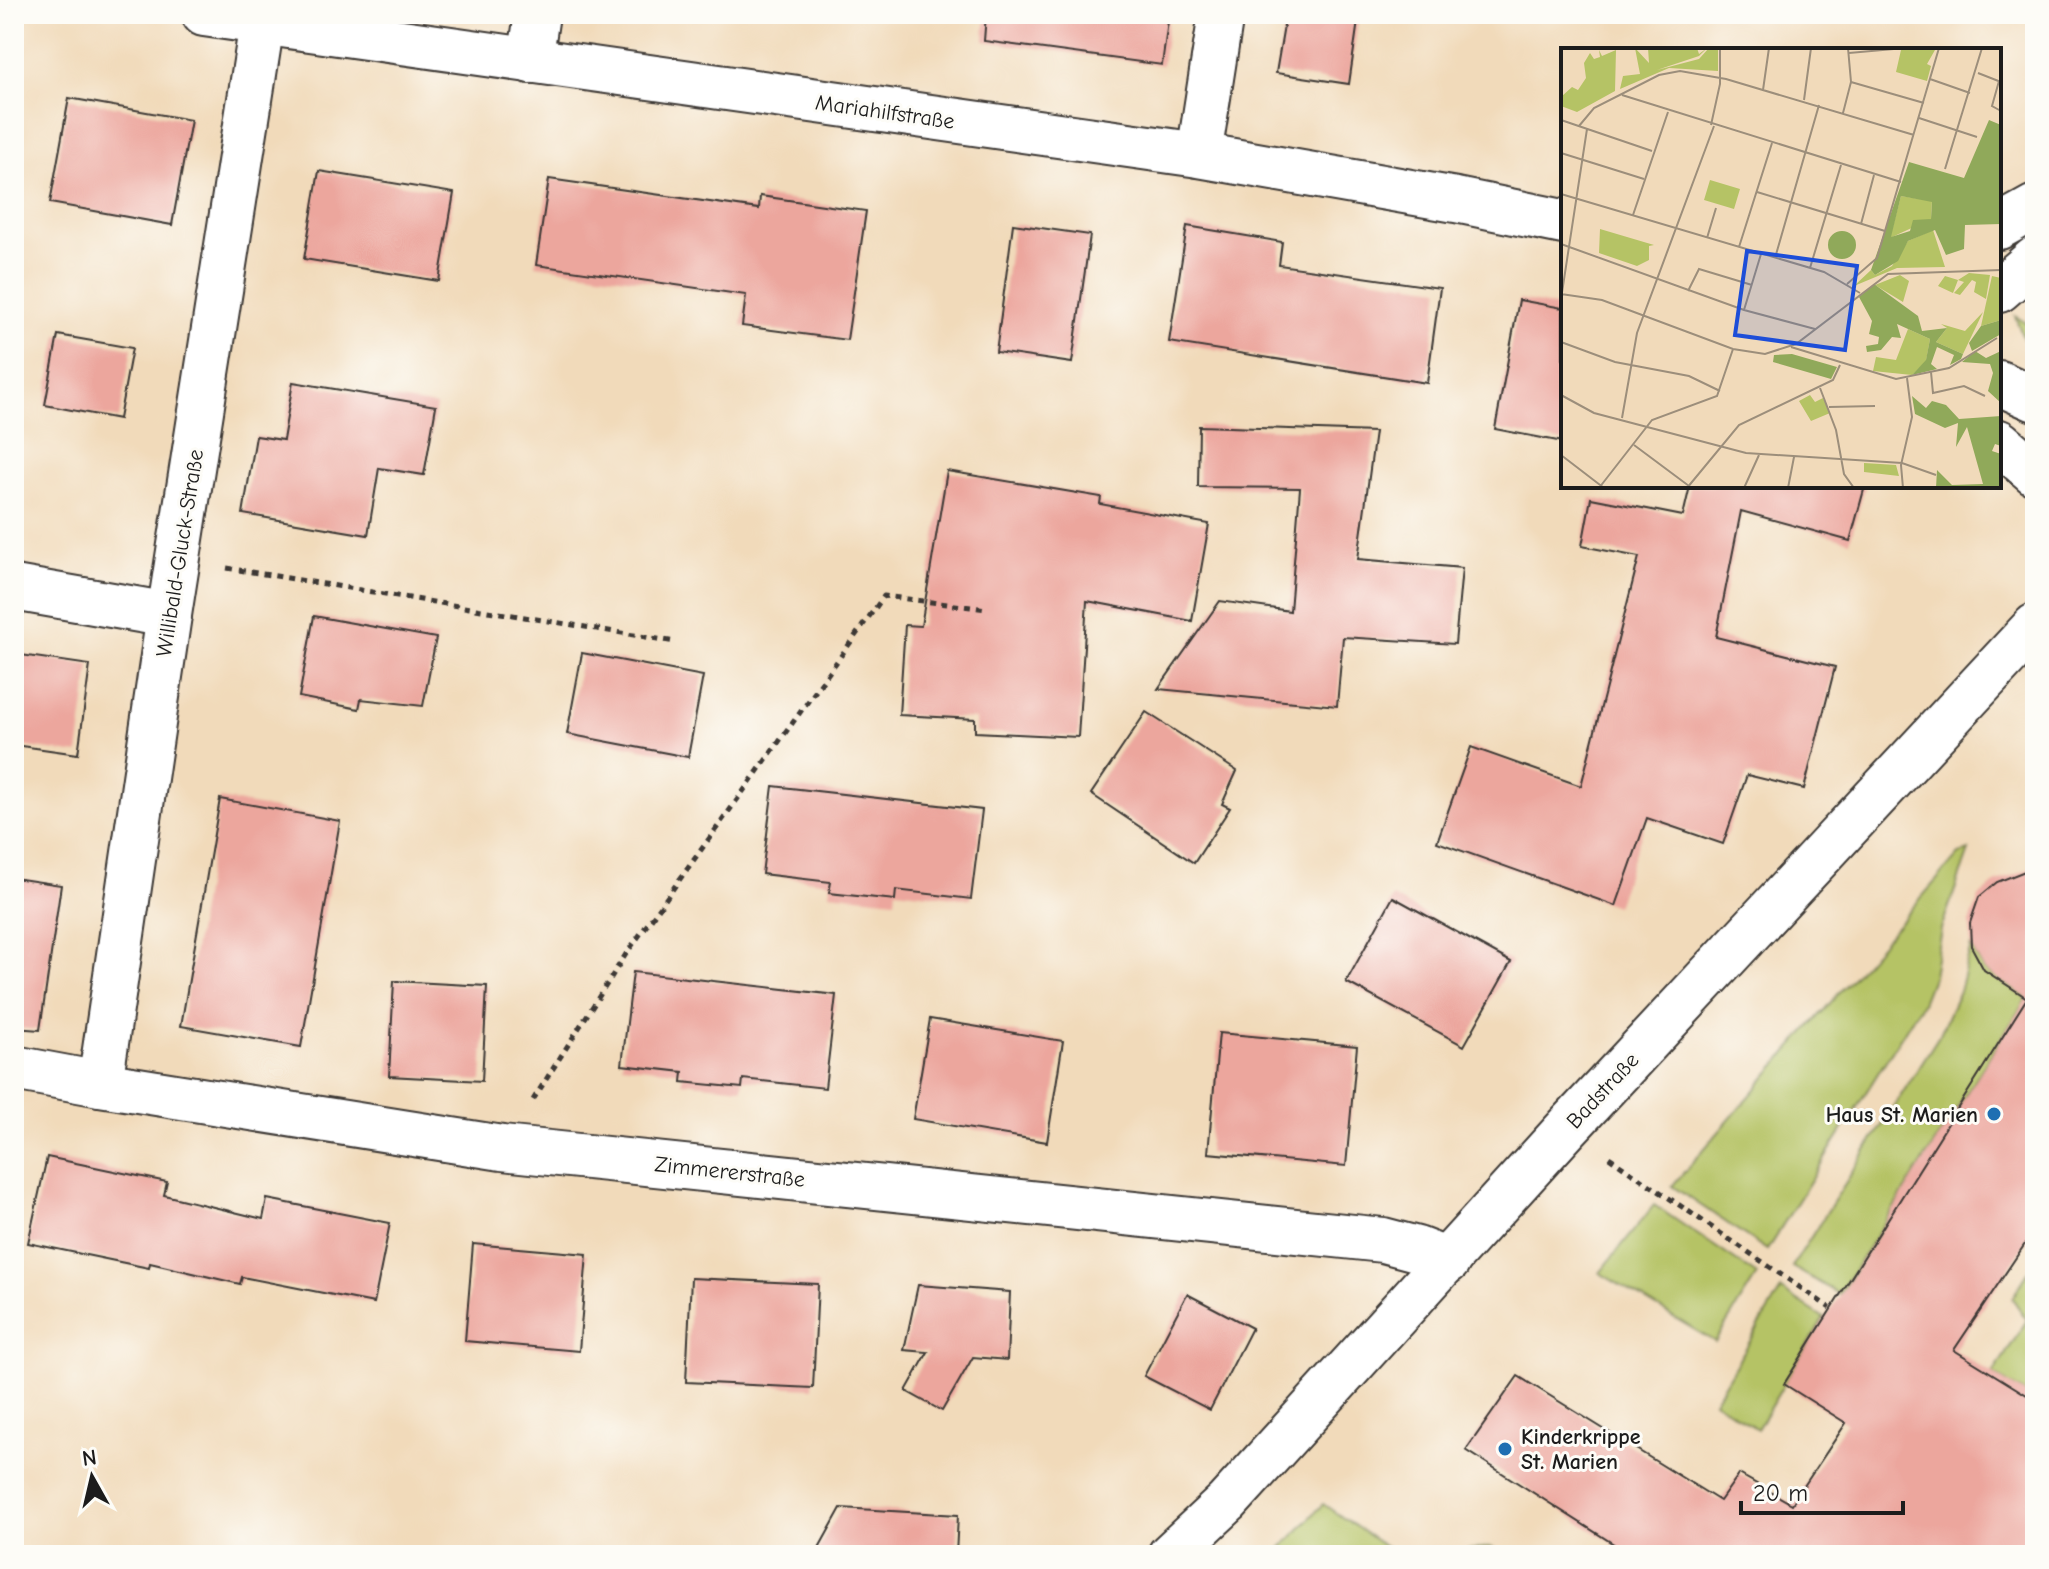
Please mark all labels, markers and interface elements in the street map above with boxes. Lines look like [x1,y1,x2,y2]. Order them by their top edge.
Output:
inset map [1561,48,2001,488]
street label: Mariahilfstraße [814,89,956,135]
street label: Willibald-Gluck-Straße [151,448,209,659]
street label: Badstraße [1561,1047,1644,1134]
place label: Haus St. Marien [1826,1102,1978,1128]
marker: Haus St. Marien [1985,1105,2003,1123]
street label: Zimmererstraße [653,1151,806,1193]
place label: Kinderkrippe St. Marien [1521,1424,1641,1475]
north arrow [52,1437,132,1517]
marker: Kinderkrippe St. Marien [1496,1440,1514,1458]
text: N [80,1444,98,1472]
scale bar [1741,1465,1903,1515]
text: 20 m [1753,1479,1808,1507]

